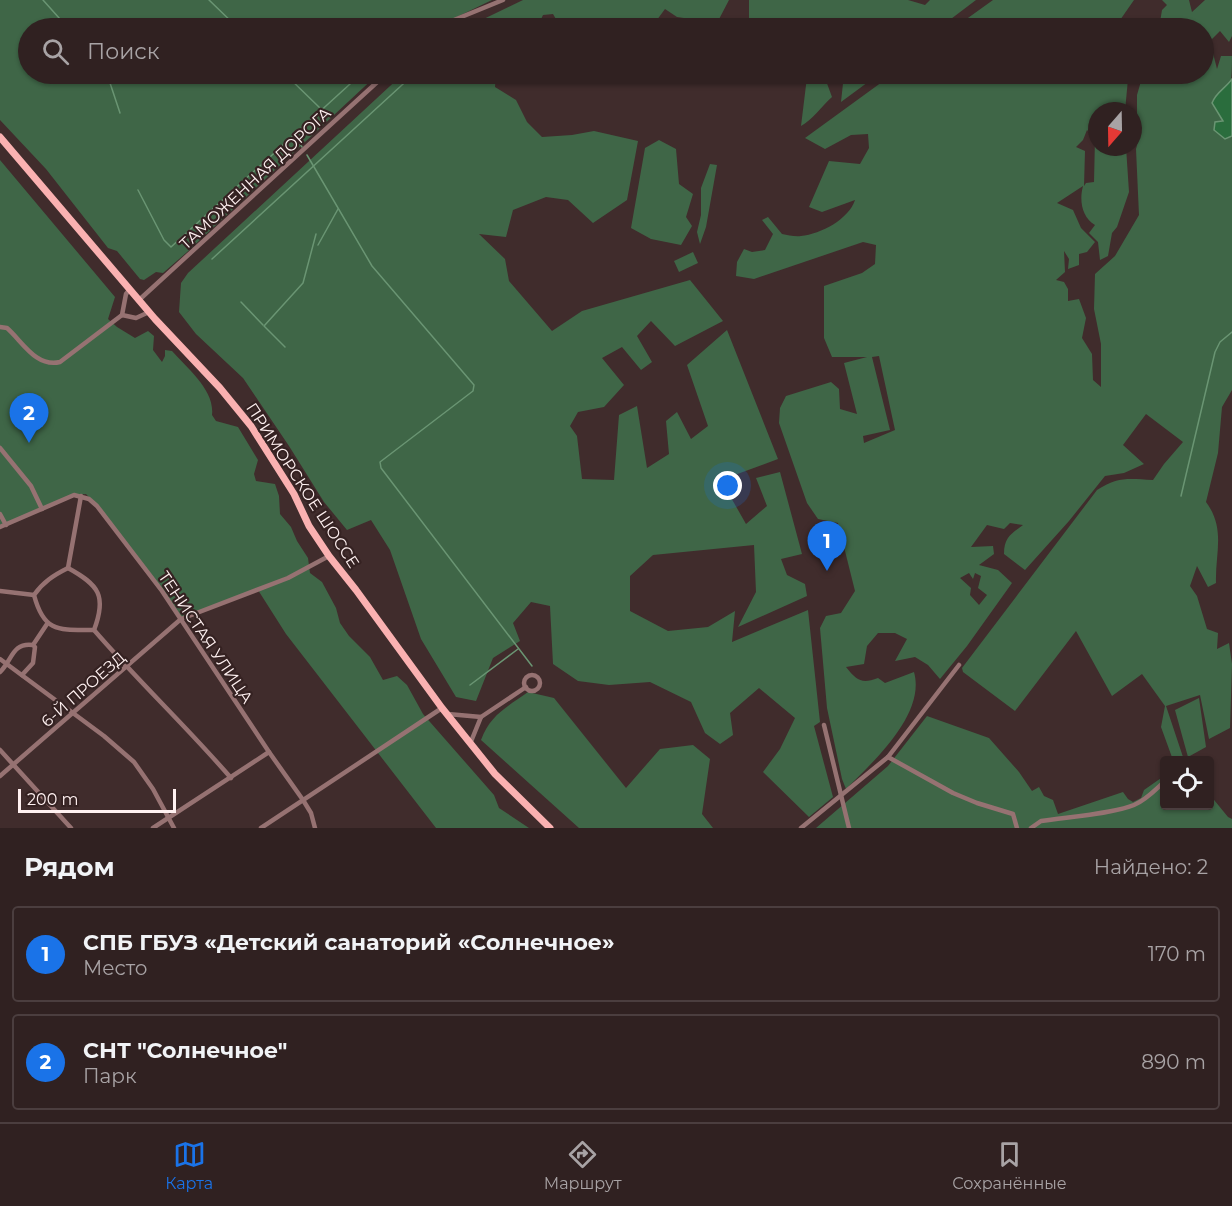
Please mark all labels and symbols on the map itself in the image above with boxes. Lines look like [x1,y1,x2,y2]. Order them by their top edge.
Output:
north arrow [1088,102,1142,156]
street label: ТАМОЖЕННАЯ ДОРОГА [176,103,335,253]
pin: 2 [9,394,48,443]
street label: ПРИМОРСКОЕ ШОССЕ [242,399,363,571]
your location [713,471,742,500]
pin: 1 [808,522,846,571]
street label: ТЕНИСТАЯ УЛИЦА [154,568,257,707]
street label: 6-Й ПРОЕЗД [38,648,129,731]
scale bar [18,786,176,814]

